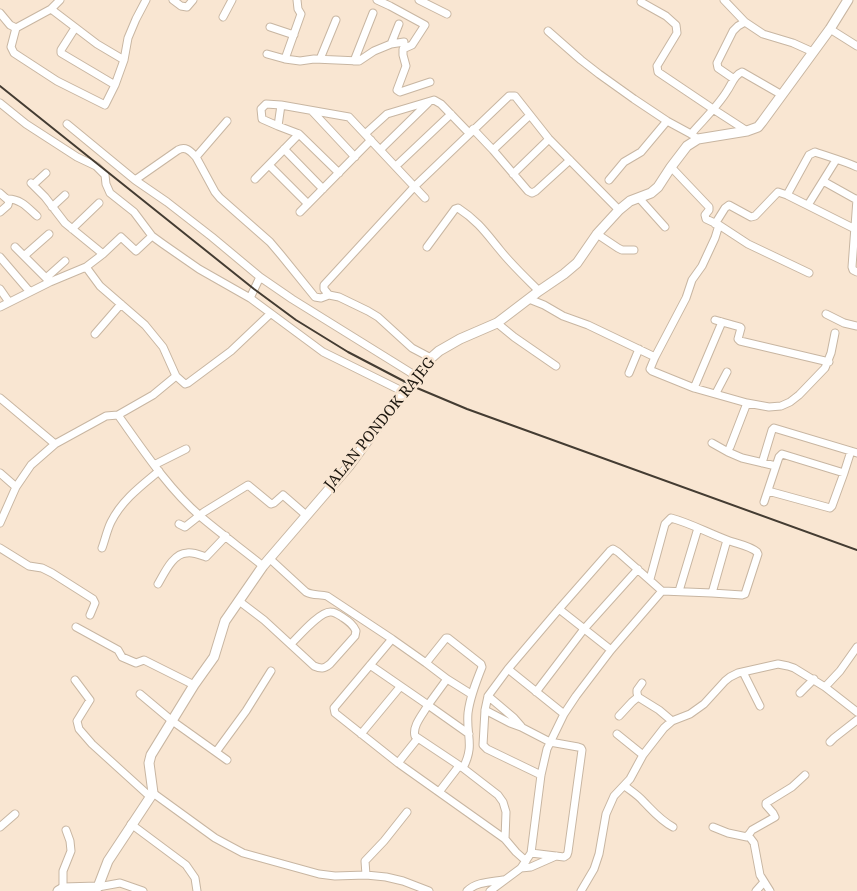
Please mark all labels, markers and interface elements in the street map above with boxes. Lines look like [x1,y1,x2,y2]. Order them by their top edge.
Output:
street label: JALAN PONDOK RAJEG [321,354,439,494]

